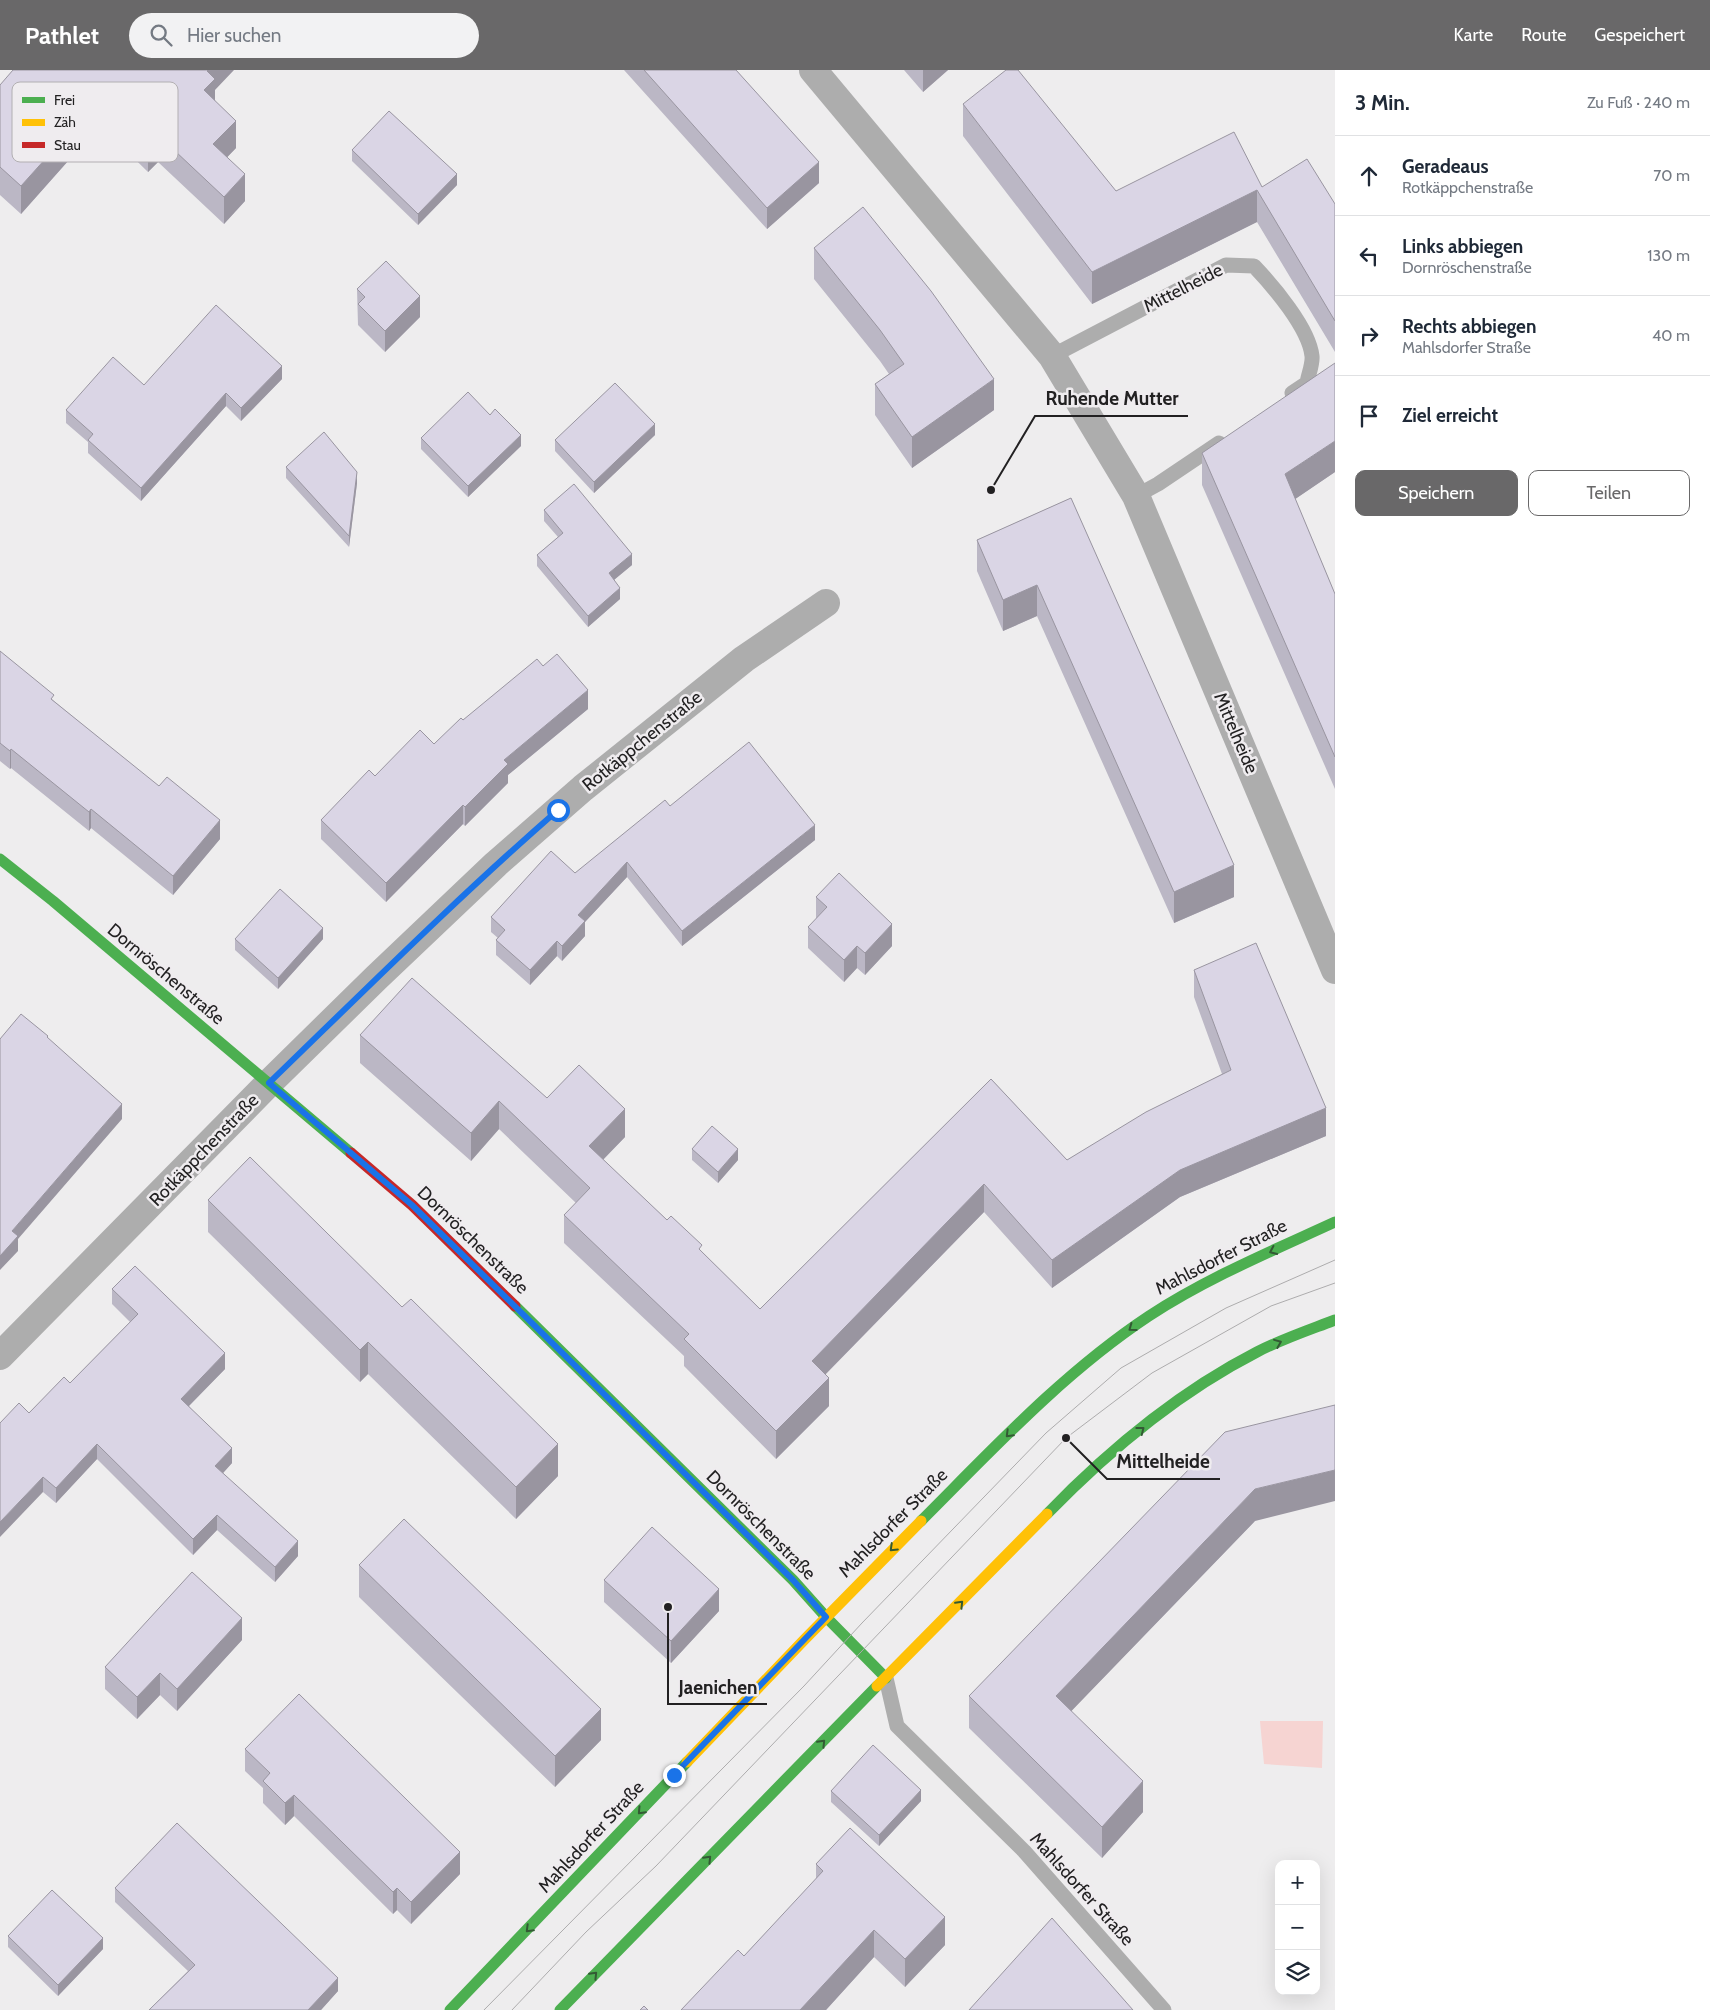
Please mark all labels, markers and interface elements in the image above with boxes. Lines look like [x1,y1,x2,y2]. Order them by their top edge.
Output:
search box [129,13,479,58]
text: Pathlet [25,21,99,50]
icon: search [147,21,175,49]
text: Hier suchen [187,24,281,47]
text: Karte [1454,24,1493,46]
text: Route [1521,24,1566,46]
text: Gespeichert [1594,24,1685,46]
legend [12,82,178,162]
text: 3 Min. [1355,90,1410,115]
text: Frei [54,91,75,109]
text: Zu Fuß · 240 m [1587,93,1690,112]
text: Zäh [54,113,76,131]
text: Stau [54,136,81,154]
text: Geradeaus [1402,155,1488,178]
icon: ahead [1355,162,1383,190]
text: 70 m [1653,166,1690,185]
text: Rotkäppchenstraße [1402,178,1533,197]
text: Links abbiegen [1402,235,1523,258]
icon: left [1355,242,1383,270]
text: 130 m [1647,246,1690,265]
text: Dornröschenstraße [1402,258,1532,277]
street label: Mittelheide [1140,259,1226,317]
text: Rechts abbiegen [1402,315,1536,338]
icon: right [1355,322,1383,350]
text: 40 m [1652,326,1690,345]
text: Mahlsdorfer Straße [1402,338,1531,357]
callout: Ruhende Mutter [1035,382,1188,416]
text: Ruhende Mutter [1045,387,1179,410]
icon: arrive [1355,402,1383,430]
text: Ziel erreicht [1402,404,1498,427]
button: Speichern [1355,470,1518,516]
button: Teilen [1528,470,1690,516]
street label: Rotkäppchenstraße [578,686,706,796]
street label: Mittelheide [1209,689,1263,777]
route start [547,799,570,822]
street label: Dornröschenstraße [103,919,229,1029]
street label: Rotkäppchenstraße [145,1089,263,1211]
street label: Dornröschenstraße [413,1181,533,1299]
street label: Mahlsdorfer Straße [1151,1214,1291,1300]
one-way arrow [1269,1244,1278,1255]
one-way arrow [1128,1322,1138,1331]
one-way arrow [1273,1339,1282,1350]
one-way arrow [1135,1427,1144,1435]
one-way arrow [1006,1428,1015,1437]
callout: Mittelheide [1107,1445,1220,1479]
text: Mittelheide [1116,1450,1210,1473]
street label: Mahlsdorfer Straße [834,1464,952,1582]
street label: Dornröschenstraße [702,1466,820,1584]
one-way arrow [890,1542,899,1551]
one-way arrow [954,1600,963,1609]
callout: Jaenichen [668,1670,767,1704]
text: Jaenichen [678,1676,757,1699]
one-way arrow [816,1740,825,1749]
route end [663,1764,686,1787]
street label: Mahlsdorfer Straße [534,1776,648,1898]
one-way arrow [638,1805,647,1814]
street label: Mahlsdorfer Straße [1025,1828,1139,1950]
one-way arrow [702,1856,711,1865]
map controls [1275,1860,1320,1995]
button: + [1275,1860,1320,1905]
button: − [1275,1905,1320,1950]
one-way arrow [526,1923,535,1932]
button: layers [1275,1950,1320,1995]
one-way arrow [589,1972,598,1981]

